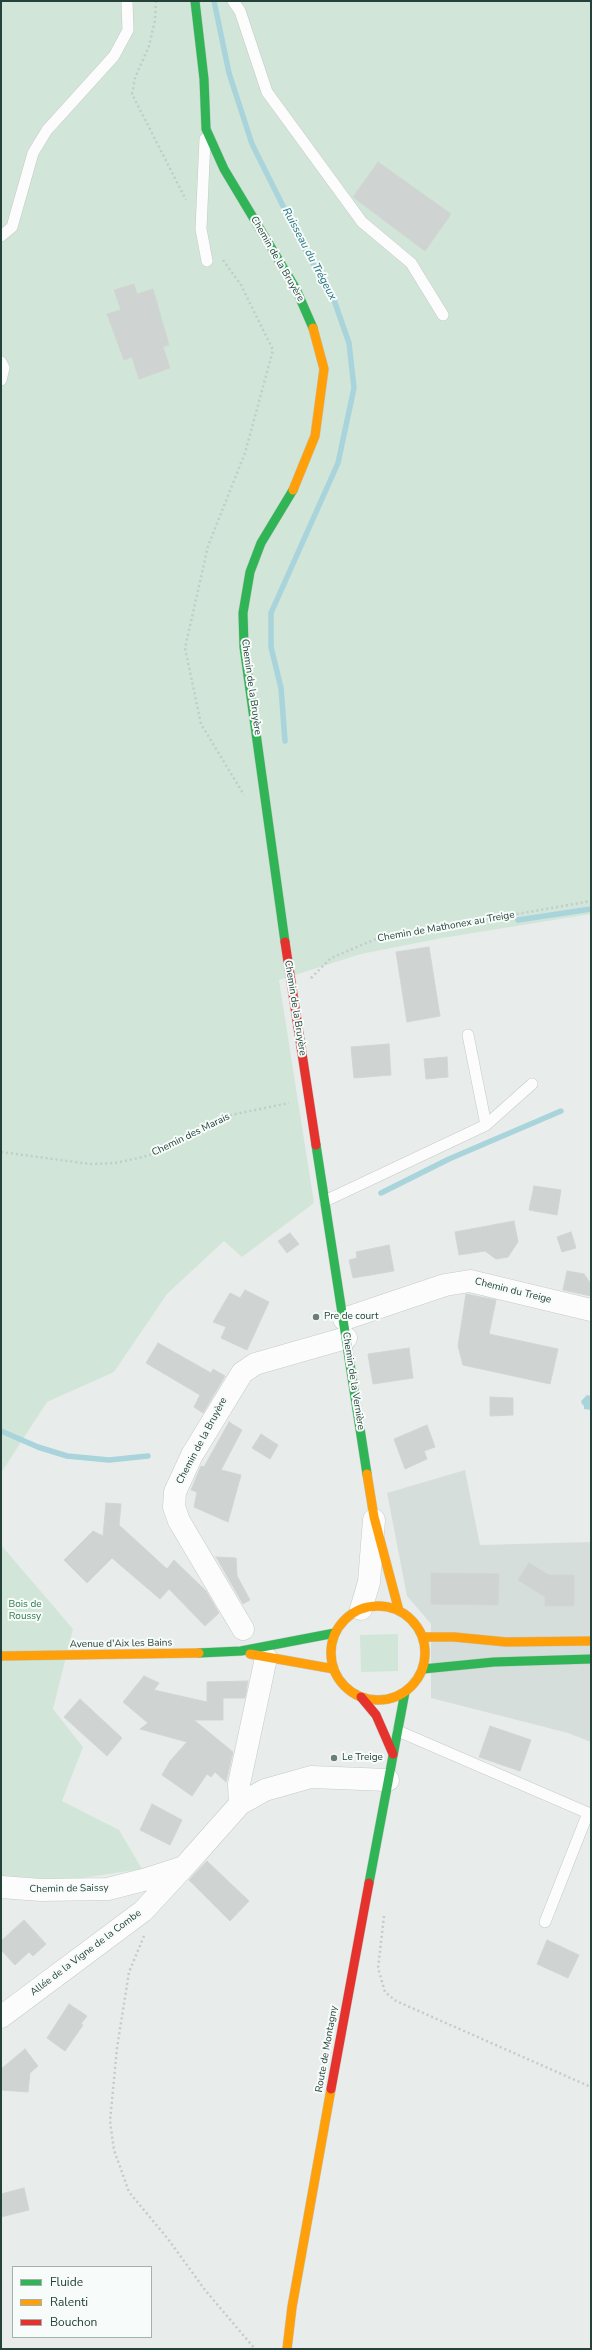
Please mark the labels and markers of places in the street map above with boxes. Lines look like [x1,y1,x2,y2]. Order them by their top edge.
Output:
place label: Pre de court [324,1311,378,1323]
marker: Pre de court [311,1312,321,1322]
place label: Le Treige [342,1752,383,1764]
marker: Le Treige [329,1753,339,1763]

